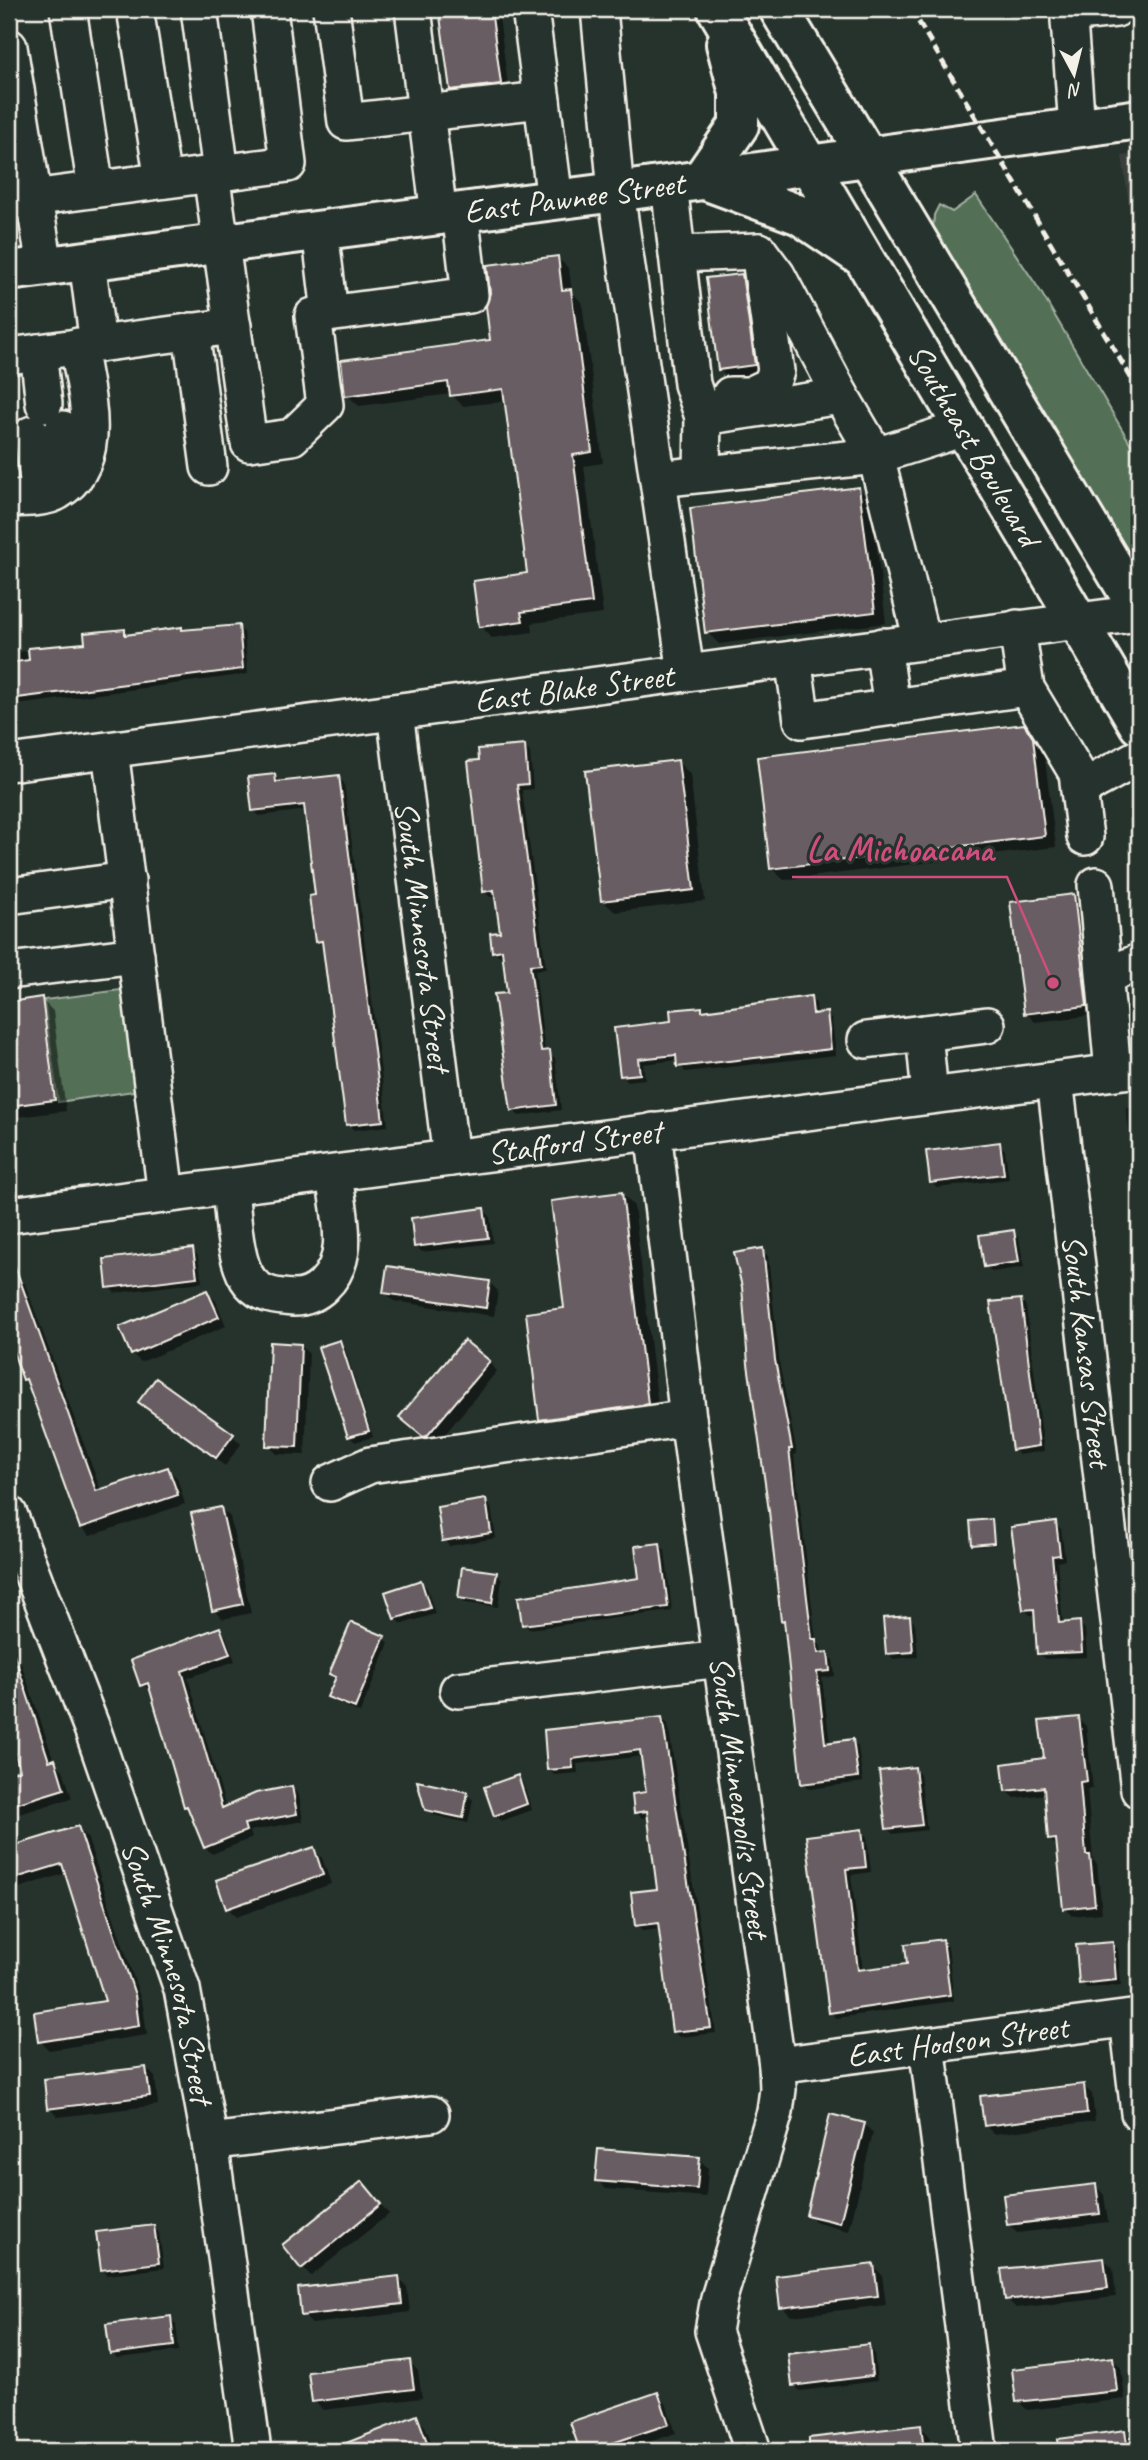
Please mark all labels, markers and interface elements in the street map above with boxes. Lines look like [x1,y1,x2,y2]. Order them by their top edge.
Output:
north arrow [1040,38,1110,108]
text: N [1065,77,1083,103]
street label: East Pawnee Street [462,161,690,233]
street label: Southeast Boulevard [898,336,1052,558]
street label: East Blake Street [472,654,679,722]
street label: South Minnesota Street [385,799,461,1077]
callout: La Michoacana [792,821,1007,877]
text: La Michoacana [806,827,997,872]
street label: Stafford Street [485,1109,668,1174]
street label: South Kansas Street [1053,1233,1122,1473]
street label: South Minneapolis Street [700,1654,781,1944]
street label: South Minnesota Street [112,1835,224,2111]
street label: East Hodson Street [844,2005,1073,2077]

